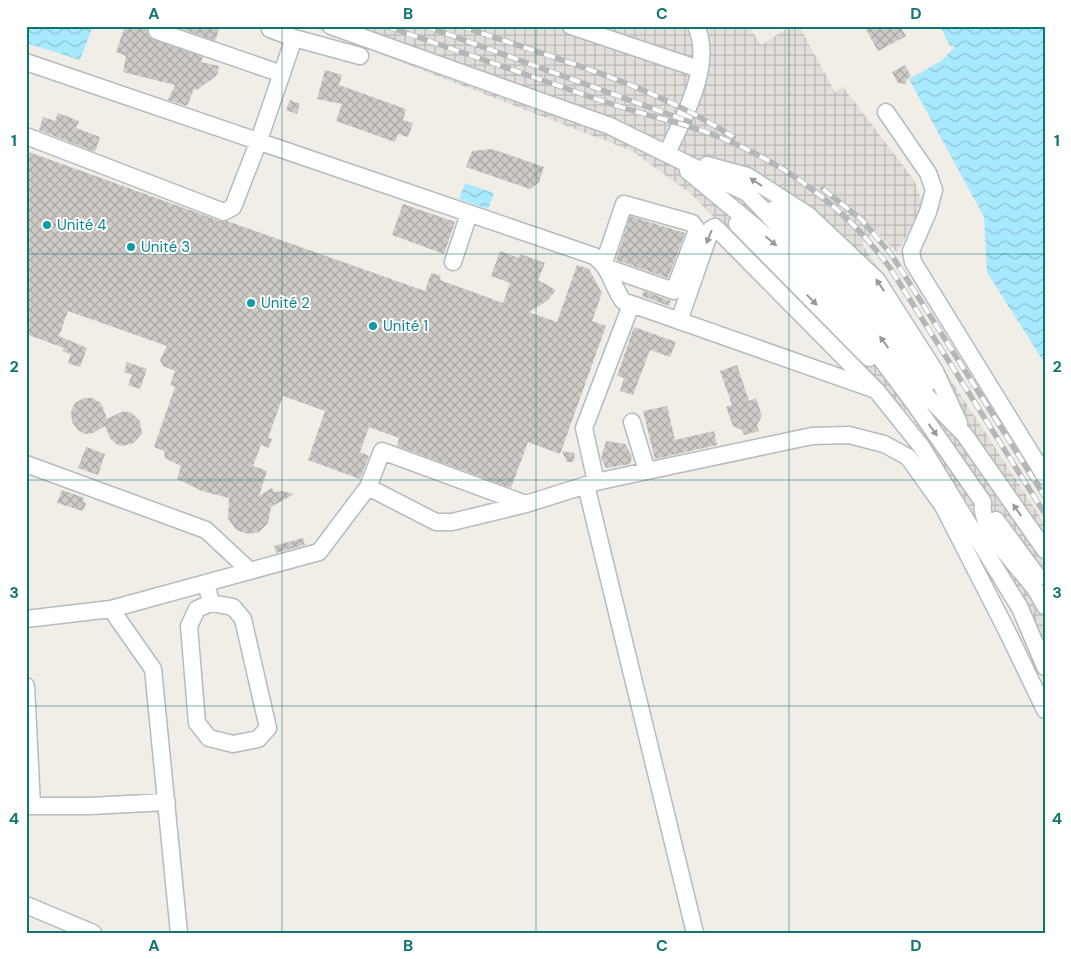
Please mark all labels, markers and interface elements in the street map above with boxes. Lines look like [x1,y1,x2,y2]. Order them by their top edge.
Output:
text: A [148,3,160,24]
text: B [403,3,413,24]
text: C [656,3,668,24]
text: D [910,3,922,24]
text: 1 [11,130,17,151]
text: 1 [1054,130,1060,151]
one-way arrow [749,177,762,187]
place label: Unité 4 [57,215,106,235]
marker: Unité 4 [41,219,53,231]
one-way arrow [704,230,712,244]
one-way arrow [765,235,778,246]
place label: Unité 3 [141,237,190,257]
marker: Unité 3 [125,241,137,253]
one-way arrow [875,279,885,292]
place label: Unité 2 [261,293,310,313]
one-way arrow [806,294,818,306]
marker: Unité 2 [245,297,257,309]
place label: Unité 1 [383,316,428,336]
marker: Unité 1 [367,320,379,332]
one-way arrow [879,335,889,349]
text: 2 [9,356,19,377]
text: 2 [1052,356,1062,377]
one-way arrow [928,423,938,437]
one-way arrow [1012,503,1022,517]
text: 3 [9,582,19,603]
text: 3 [1052,582,1062,603]
text: 4 [9,808,19,829]
text: 4 [1052,808,1062,829]
text: A [148,935,160,956]
text: B [403,935,413,956]
text: C [656,935,668,956]
text: D [910,935,922,956]

